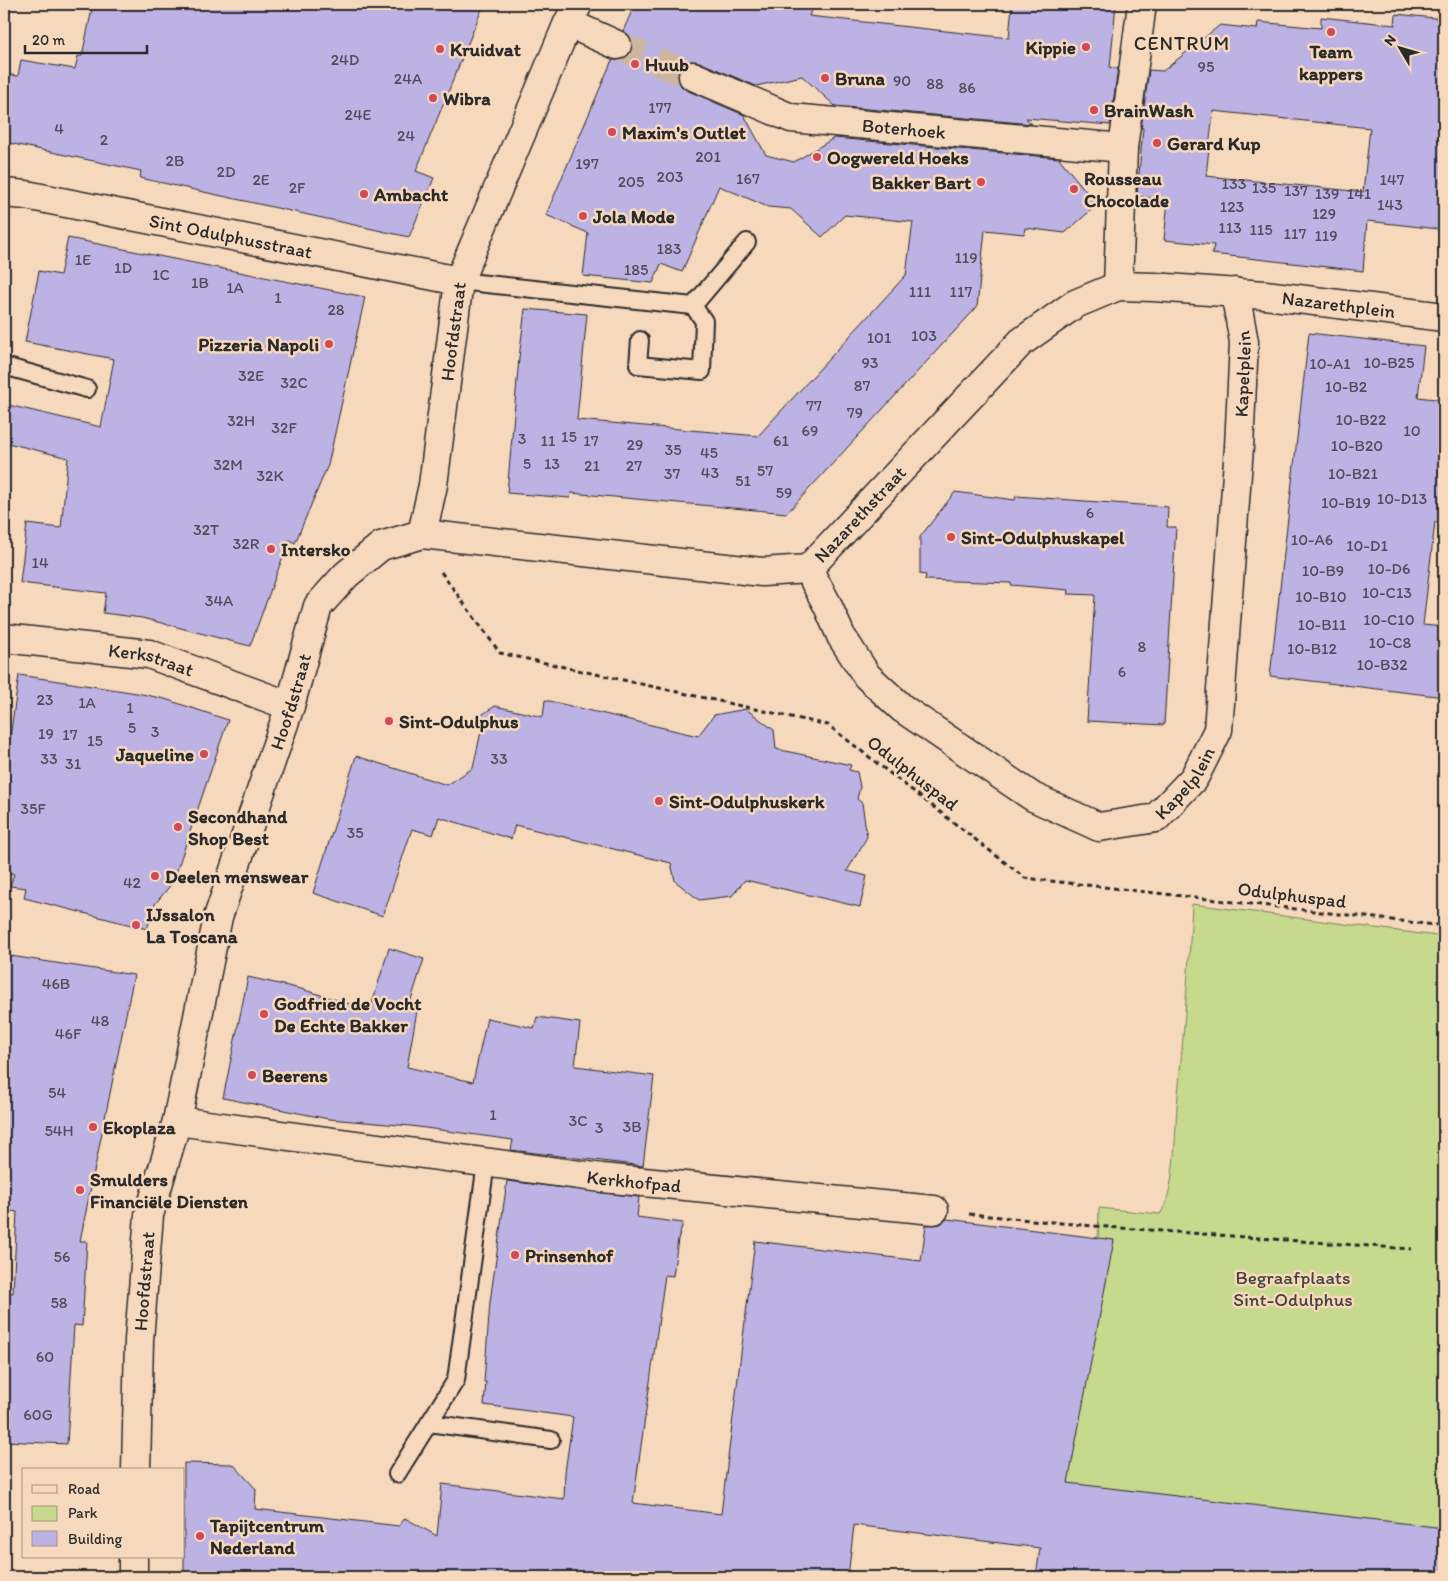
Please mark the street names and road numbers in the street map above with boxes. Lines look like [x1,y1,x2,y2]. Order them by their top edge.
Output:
street label: Boterhoek [861,113,947,143]
street label: Sint Odulphusstraat [147,208,314,263]
street label: Hoofdstraat [435,281,470,382]
street label: Nazarethplein [1281,286,1397,322]
street label: Kapelplein [1229,329,1256,418]
street label: Nazarethstraat [809,461,911,567]
street label: Kerkstraat [107,638,197,681]
street label: Hoofdstraat [264,651,316,753]
street label: Odulphuspad [863,730,964,816]
street label: Kapelplein [1149,743,1219,824]
street label: Odulphuspad [1236,877,1348,913]
street label: Kerkhofpad [585,1165,683,1197]
street label: Hoofdstraat [128,1231,159,1332]

